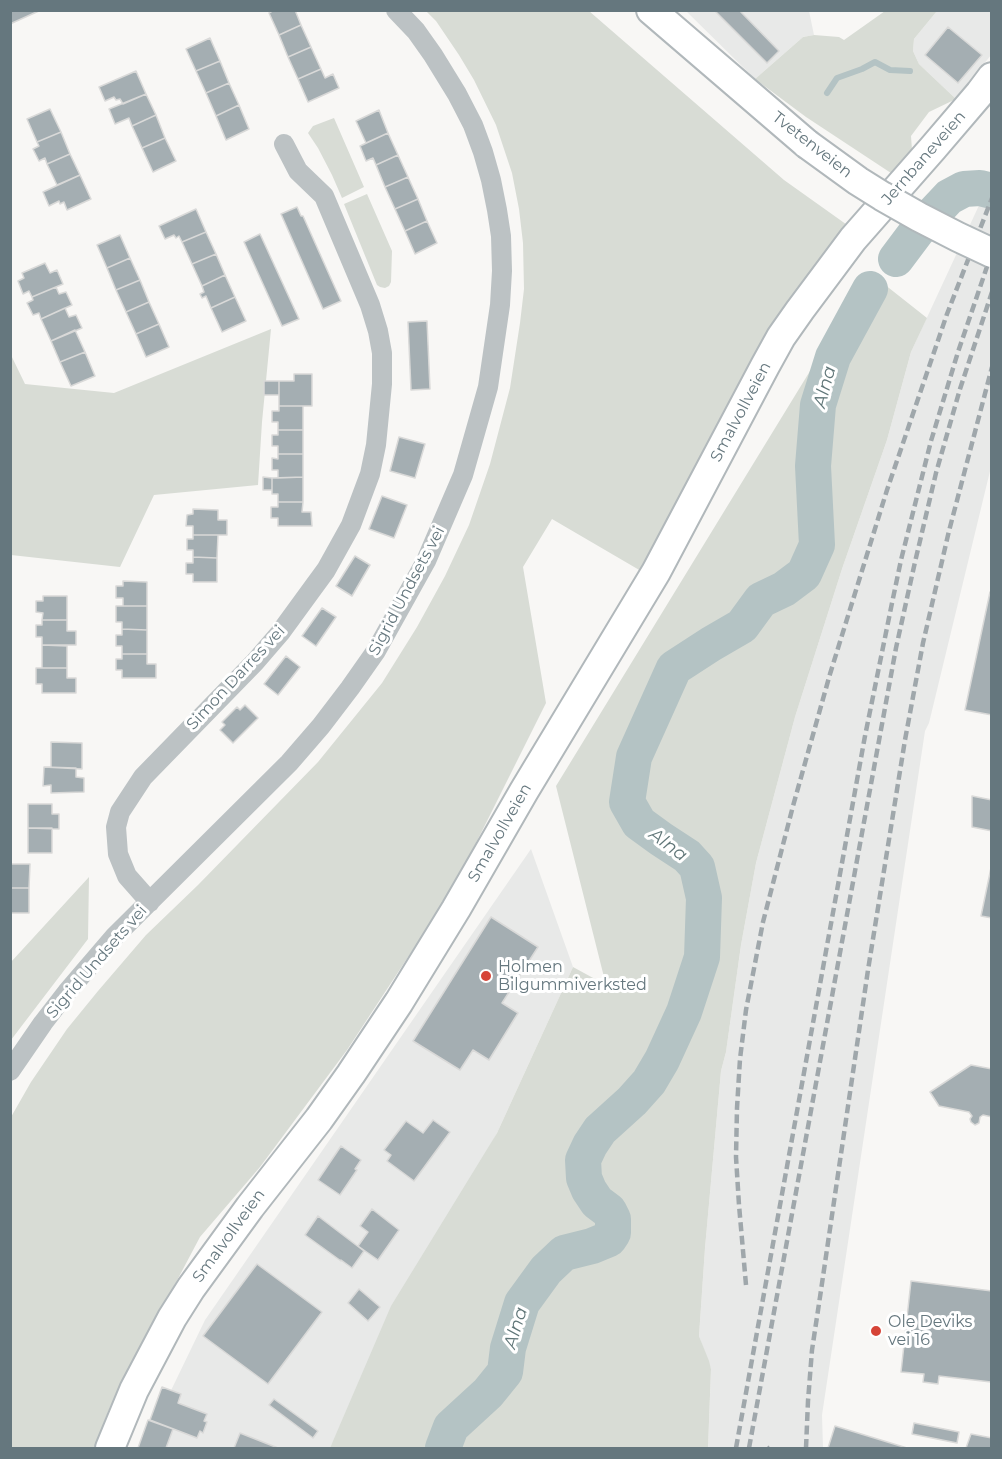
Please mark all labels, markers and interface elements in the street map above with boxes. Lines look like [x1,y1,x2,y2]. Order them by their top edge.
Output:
street label: Jernbaneveien [878,107,970,209]
street label: Tvetenveien [768,108,856,182]
street label: Smalvollveien [707,359,775,465]
water label: Alna [809,364,841,410]
street label: Sigrid Undsets vei [365,523,449,659]
street label: Simon Darres vei [183,622,289,734]
street label: Smalvollveien [464,780,536,886]
water label: Alna [645,824,691,866]
street label: Sigrid Undsets vei [43,902,151,1022]
place label: Holmen Bilgummiverksted [498,957,647,995]
marker: Holmen Bilgummiverksted [479,969,493,983]
street label: Smalvollveien [189,1186,269,1286]
water label: Alna [500,1305,532,1351]
place label: Ole Deviks vei 16 [888,1312,972,1350]
marker: Ole Deviks vei 16 [869,1324,883,1338]

